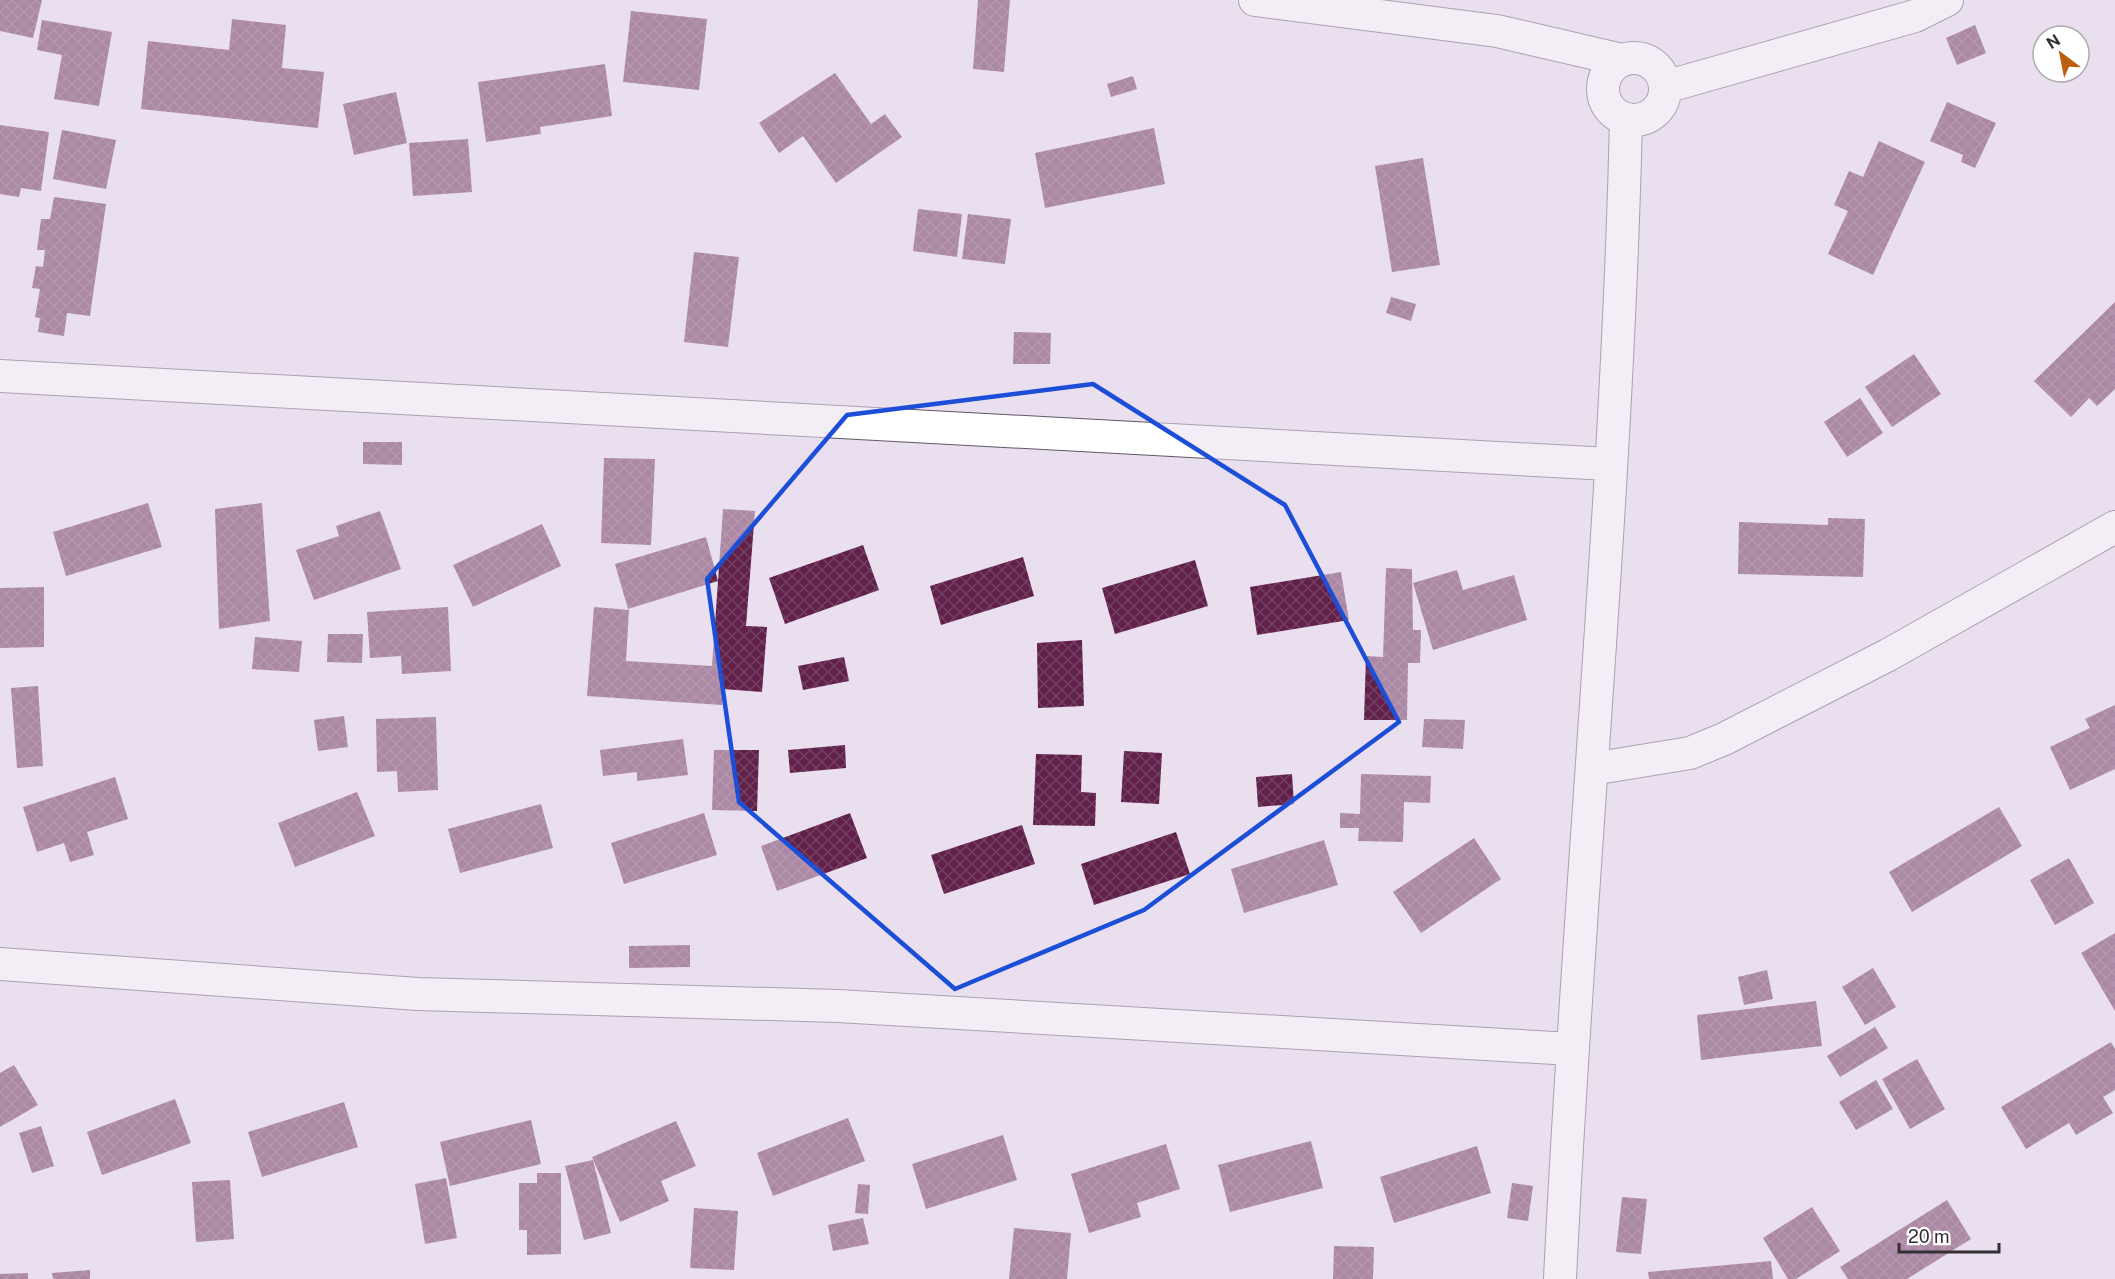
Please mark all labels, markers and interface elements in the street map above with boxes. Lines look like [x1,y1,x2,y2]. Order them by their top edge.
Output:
north arrow [2031,24,2091,84]
text: N [2043,30,2064,53]
scale bar [1899,1216,2000,1254]
text: 20 m [1908,1226,1950,1247]

